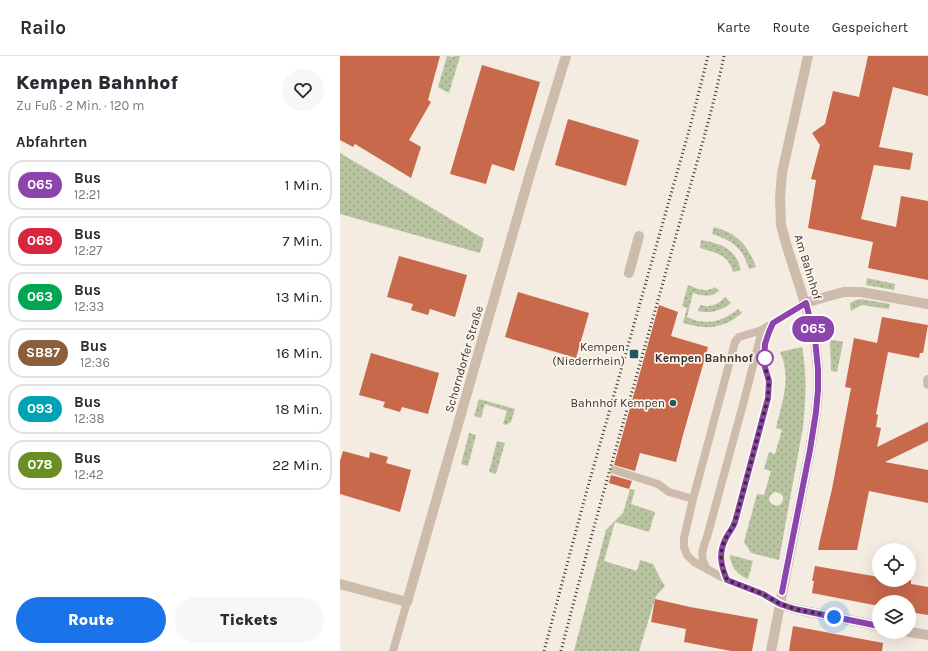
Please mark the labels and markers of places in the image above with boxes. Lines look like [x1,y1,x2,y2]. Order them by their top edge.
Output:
place label: Kempen (Niederrhein) [552,340,625,368]
marker: Kempen (Niederrhein) [628,348,640,360]
marker: Kempen Bahnhof [756,349,774,367]
place label: Kempen Bahnhof [655,351,754,365]
place label: Bahnhof Kempen [571,396,665,410]
marker: Bahnhof Kempen [668,398,678,408]

